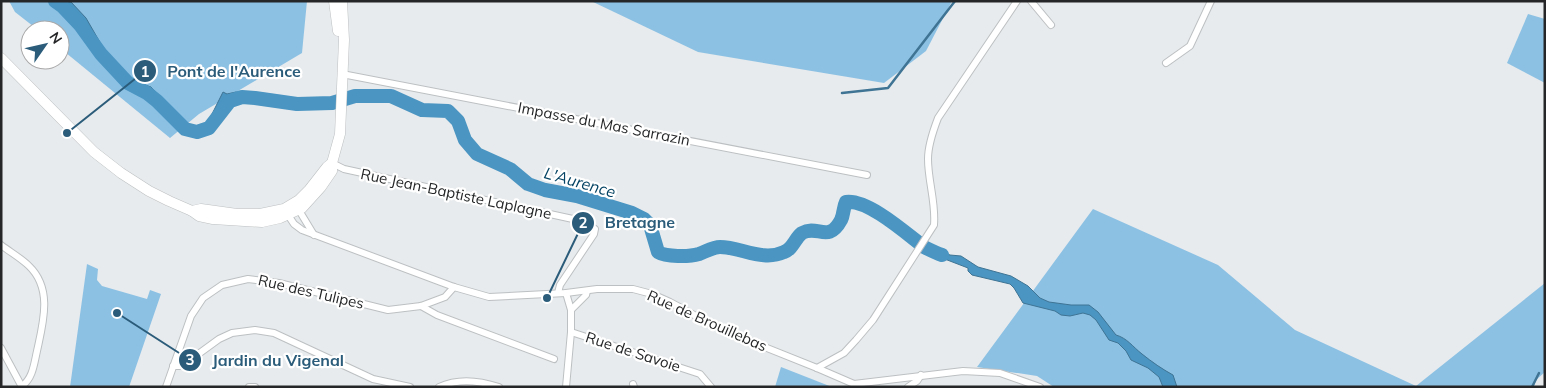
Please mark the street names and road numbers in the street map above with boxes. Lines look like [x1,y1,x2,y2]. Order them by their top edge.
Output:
street label: Impasse du Mas Sarrazin [516,97,692,150]
street label: Rue Jean-Baptiste Laplagne [359,164,553,223]
street label: Rue des Tulipes [256,270,366,313]
street label: Rue de Brouillebas [644,286,770,356]
street label: Rue de Savoie [583,327,683,376]

